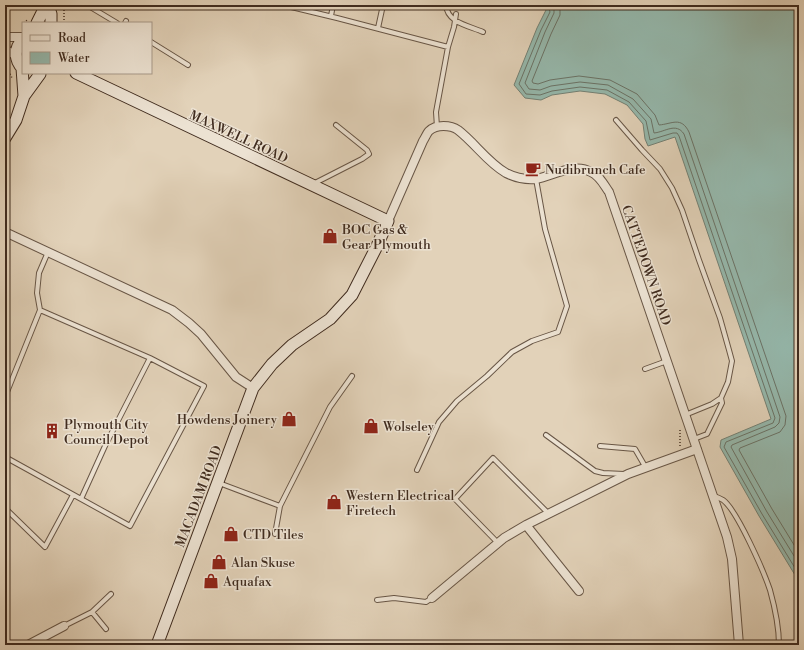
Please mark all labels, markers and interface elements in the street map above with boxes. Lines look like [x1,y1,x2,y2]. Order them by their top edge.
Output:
legend [22,22,152,74]
text: Road [58,31,86,46]
text: Water [57,51,90,66]
street label: MAXWELL ROAD [187,107,291,167]
cafe icon: Nudibrunch Cafe [524,160,542,178]
place label: Nudibrunch Cafe [545,162,646,178]
street label: CATTEDOWN ROAD [618,203,674,328]
place label: BOC Gas & Gear Plymouth [341,222,431,253]
shop icon: BOC Gas & Gear Plymouth [321,227,339,245]
shop icon: Howdens Joinery [280,410,298,428]
place label: Howdens Joinery [177,412,278,428]
place label: Plymouth City Council Depot [64,417,149,448]
shop icon: Wolseley [362,417,380,435]
place label: Wolseley [382,419,435,435]
building icon: Plymouth City Council Depot [43,422,61,440]
street label: MACADAM ROAD [172,443,226,550]
place label: Western Electrical Firetech [345,488,455,519]
shop icon: Western Electrical Firetech [325,493,343,511]
shop icon: CTD Tiles [222,525,240,543]
place label: CTD Tiles [243,527,304,543]
shop icon: Alan Skuse [210,553,228,571]
place label: Alan Skuse [230,555,296,571]
shop icon: Aquafax [202,572,220,590]
place label: Aquafax [222,574,272,590]

